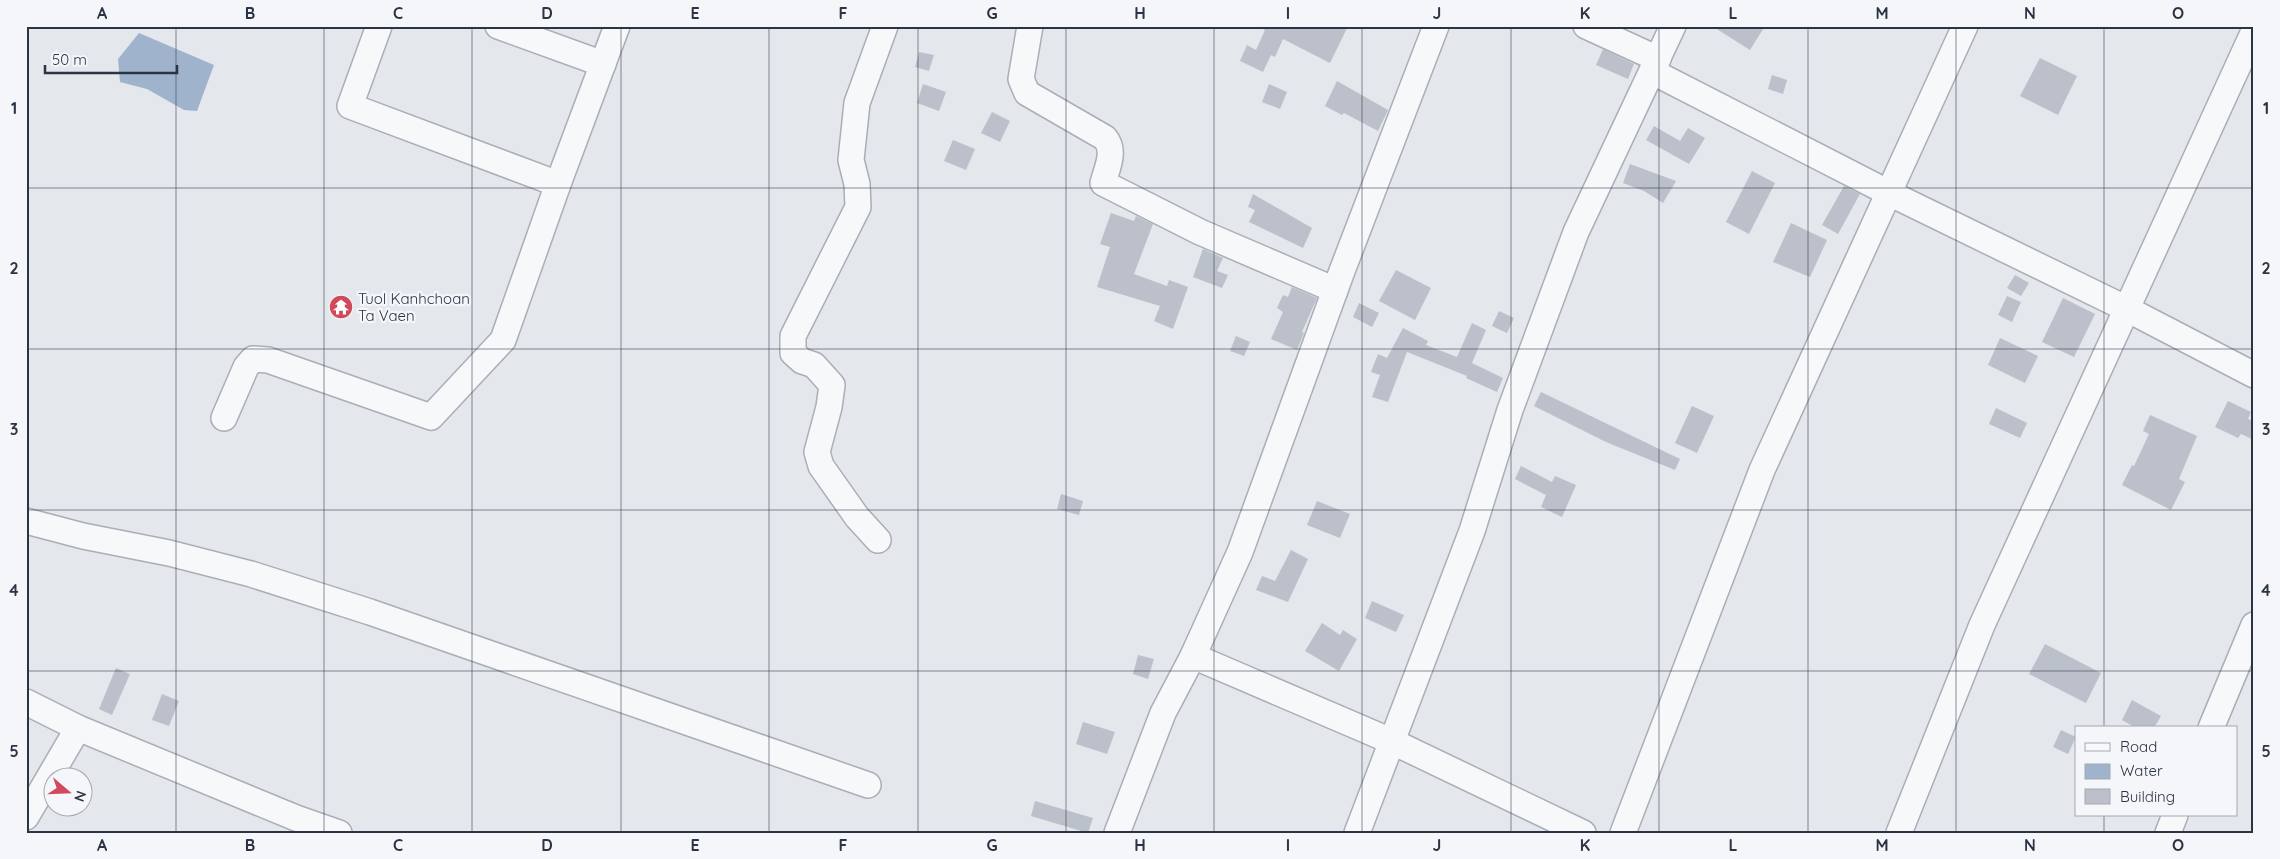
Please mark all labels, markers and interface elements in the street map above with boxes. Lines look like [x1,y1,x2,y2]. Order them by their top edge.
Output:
text: A [97,3,108,23]
text: B [245,3,255,23]
text: C [393,3,403,23]
text: D [541,3,553,23]
text: E [690,3,700,23]
text: F [839,3,848,23]
text: G [986,3,998,23]
text: H [1134,3,1146,23]
text: I [1286,3,1290,23]
text: J [1433,3,1441,23]
text: K [1580,3,1590,23]
text: L [1729,3,1738,23]
text: M [1875,3,1889,23]
text: N [2024,3,2036,23]
text: O [2172,3,2184,23]
scale bar [45,42,178,74]
text: 50 m [52,50,87,69]
text: 1 [11,98,17,118]
text: 1 [2263,98,2269,118]
text: 2 [9,258,19,278]
text: 2 [2261,258,2271,278]
place label: Tuol Kanhchoan Ta Vaen [358,289,470,325]
temple icon: Tuol Kanhchoan Ta Vaen [328,294,354,320]
text: 3 [10,419,18,439]
text: 3 [2262,419,2270,439]
text: 4 [9,580,19,600]
text: 4 [2261,580,2271,600]
legend [2075,726,2238,816]
text: Road [2120,737,2157,756]
text: 5 [9,741,19,761]
text: 5 [2261,741,2271,761]
text: Water [2120,761,2163,780]
north arrow [42,766,92,816]
text: Building [2120,787,2175,806]
text: N [70,788,90,804]
text: A [97,835,108,855]
text: B [245,835,255,855]
text: C [393,835,403,855]
text: D [541,835,553,855]
text: E [690,835,700,855]
text: F [839,835,848,855]
text: G [986,835,998,855]
text: H [1134,835,1146,855]
text: I [1286,835,1290,855]
text: J [1433,835,1441,855]
text: K [1580,835,1590,855]
text: L [1729,835,1738,855]
text: M [1875,835,1889,855]
text: N [2024,835,2036,855]
text: O [2172,835,2184,855]

